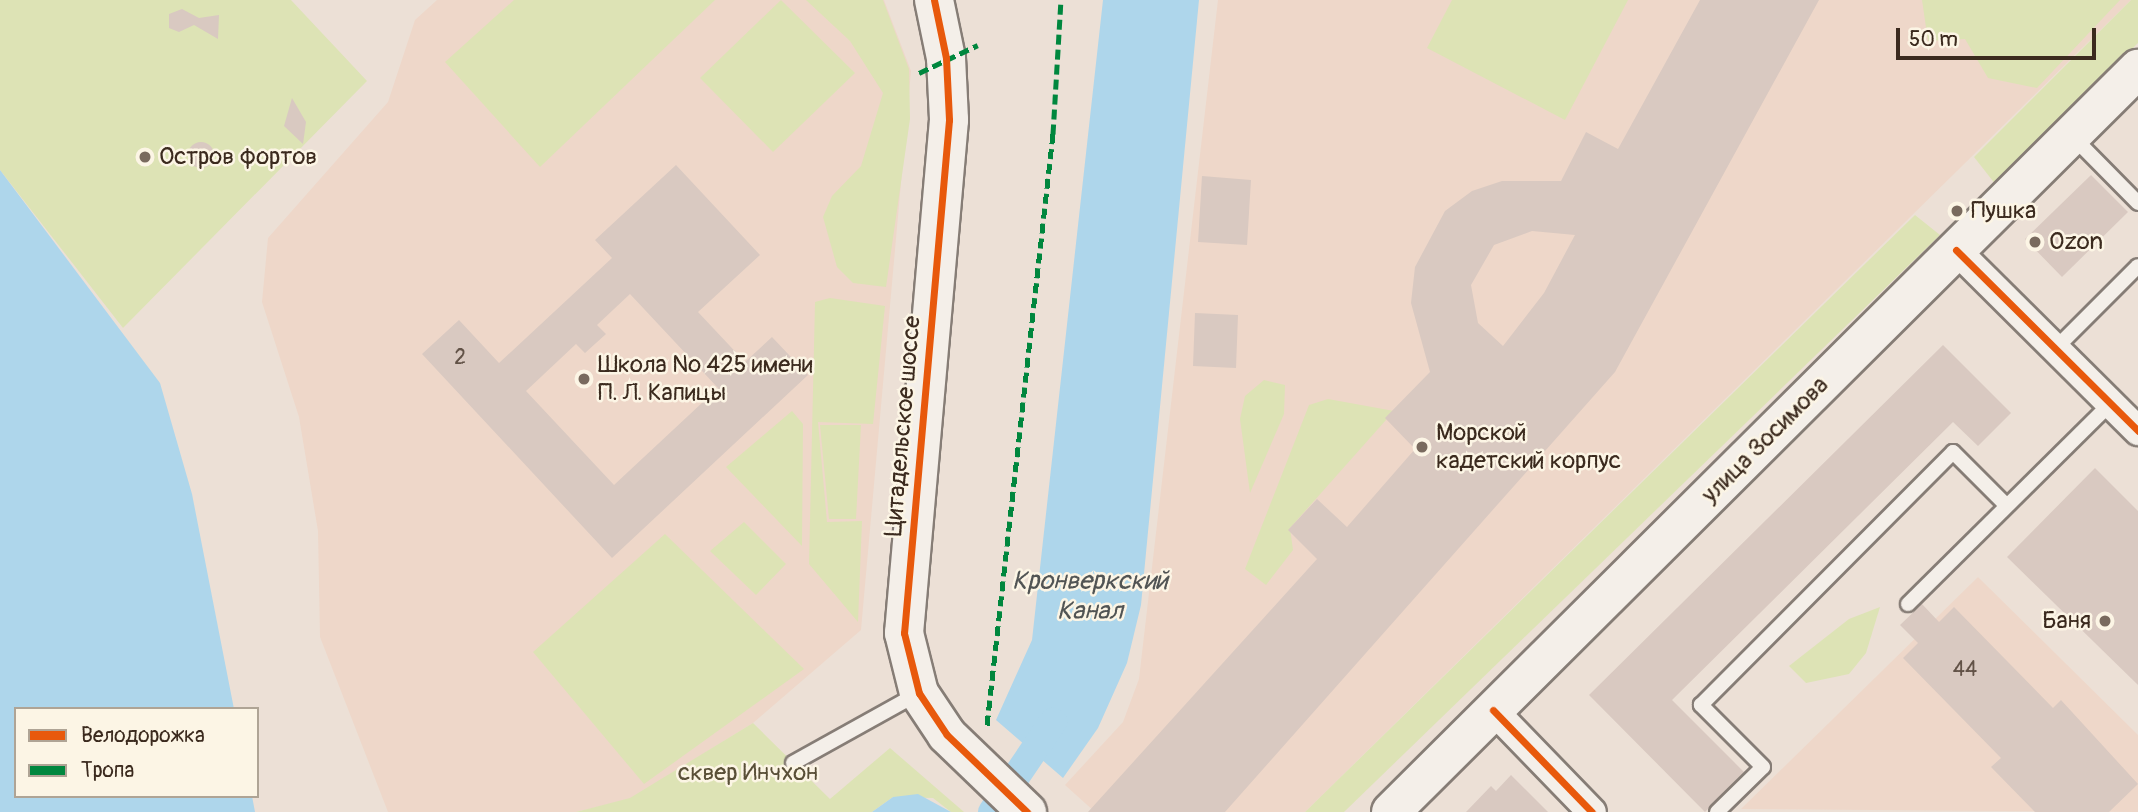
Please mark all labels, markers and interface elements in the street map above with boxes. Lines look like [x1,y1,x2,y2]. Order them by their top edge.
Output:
scale bar [1900,14,2100,58]
text: 50 m [1909,26,1958,53]
place label: Остров фортов [159,143,317,171]
marker: Остров фортов [137,149,153,165]
place label: Пушка [1971,197,2036,225]
marker: Пушка [1949,203,1965,219]
place label: Ozon [2049,228,2103,256]
marker: Ozon [2027,234,2043,250]
street label: Цитадельское шоссе [879,314,927,538]
house number: 2 [454,345,466,371]
place label: Школа № 425 имени П. Л. Капицы [598,351,813,407]
marker: Школа № 425 имени П. Л. Капицы [576,371,592,387]
street label: улица Зосимова [1696,371,1834,509]
place label: Морской кадетский корпус [1436,419,1621,475]
marker: Морской кадетский корпус [1414,439,1430,455]
water label: Кронверкский Канал [1012,566,1168,628]
place label: Баня [2042,607,2091,635]
marker: Баня [2097,613,2113,629]
house number: 44 [1953,657,1977,683]
legend [14,707,259,798]
text: Велодорожка [81,722,205,749]
text: Тропа [81,757,134,784]
park label: сквер Инчхон [678,759,818,787]

